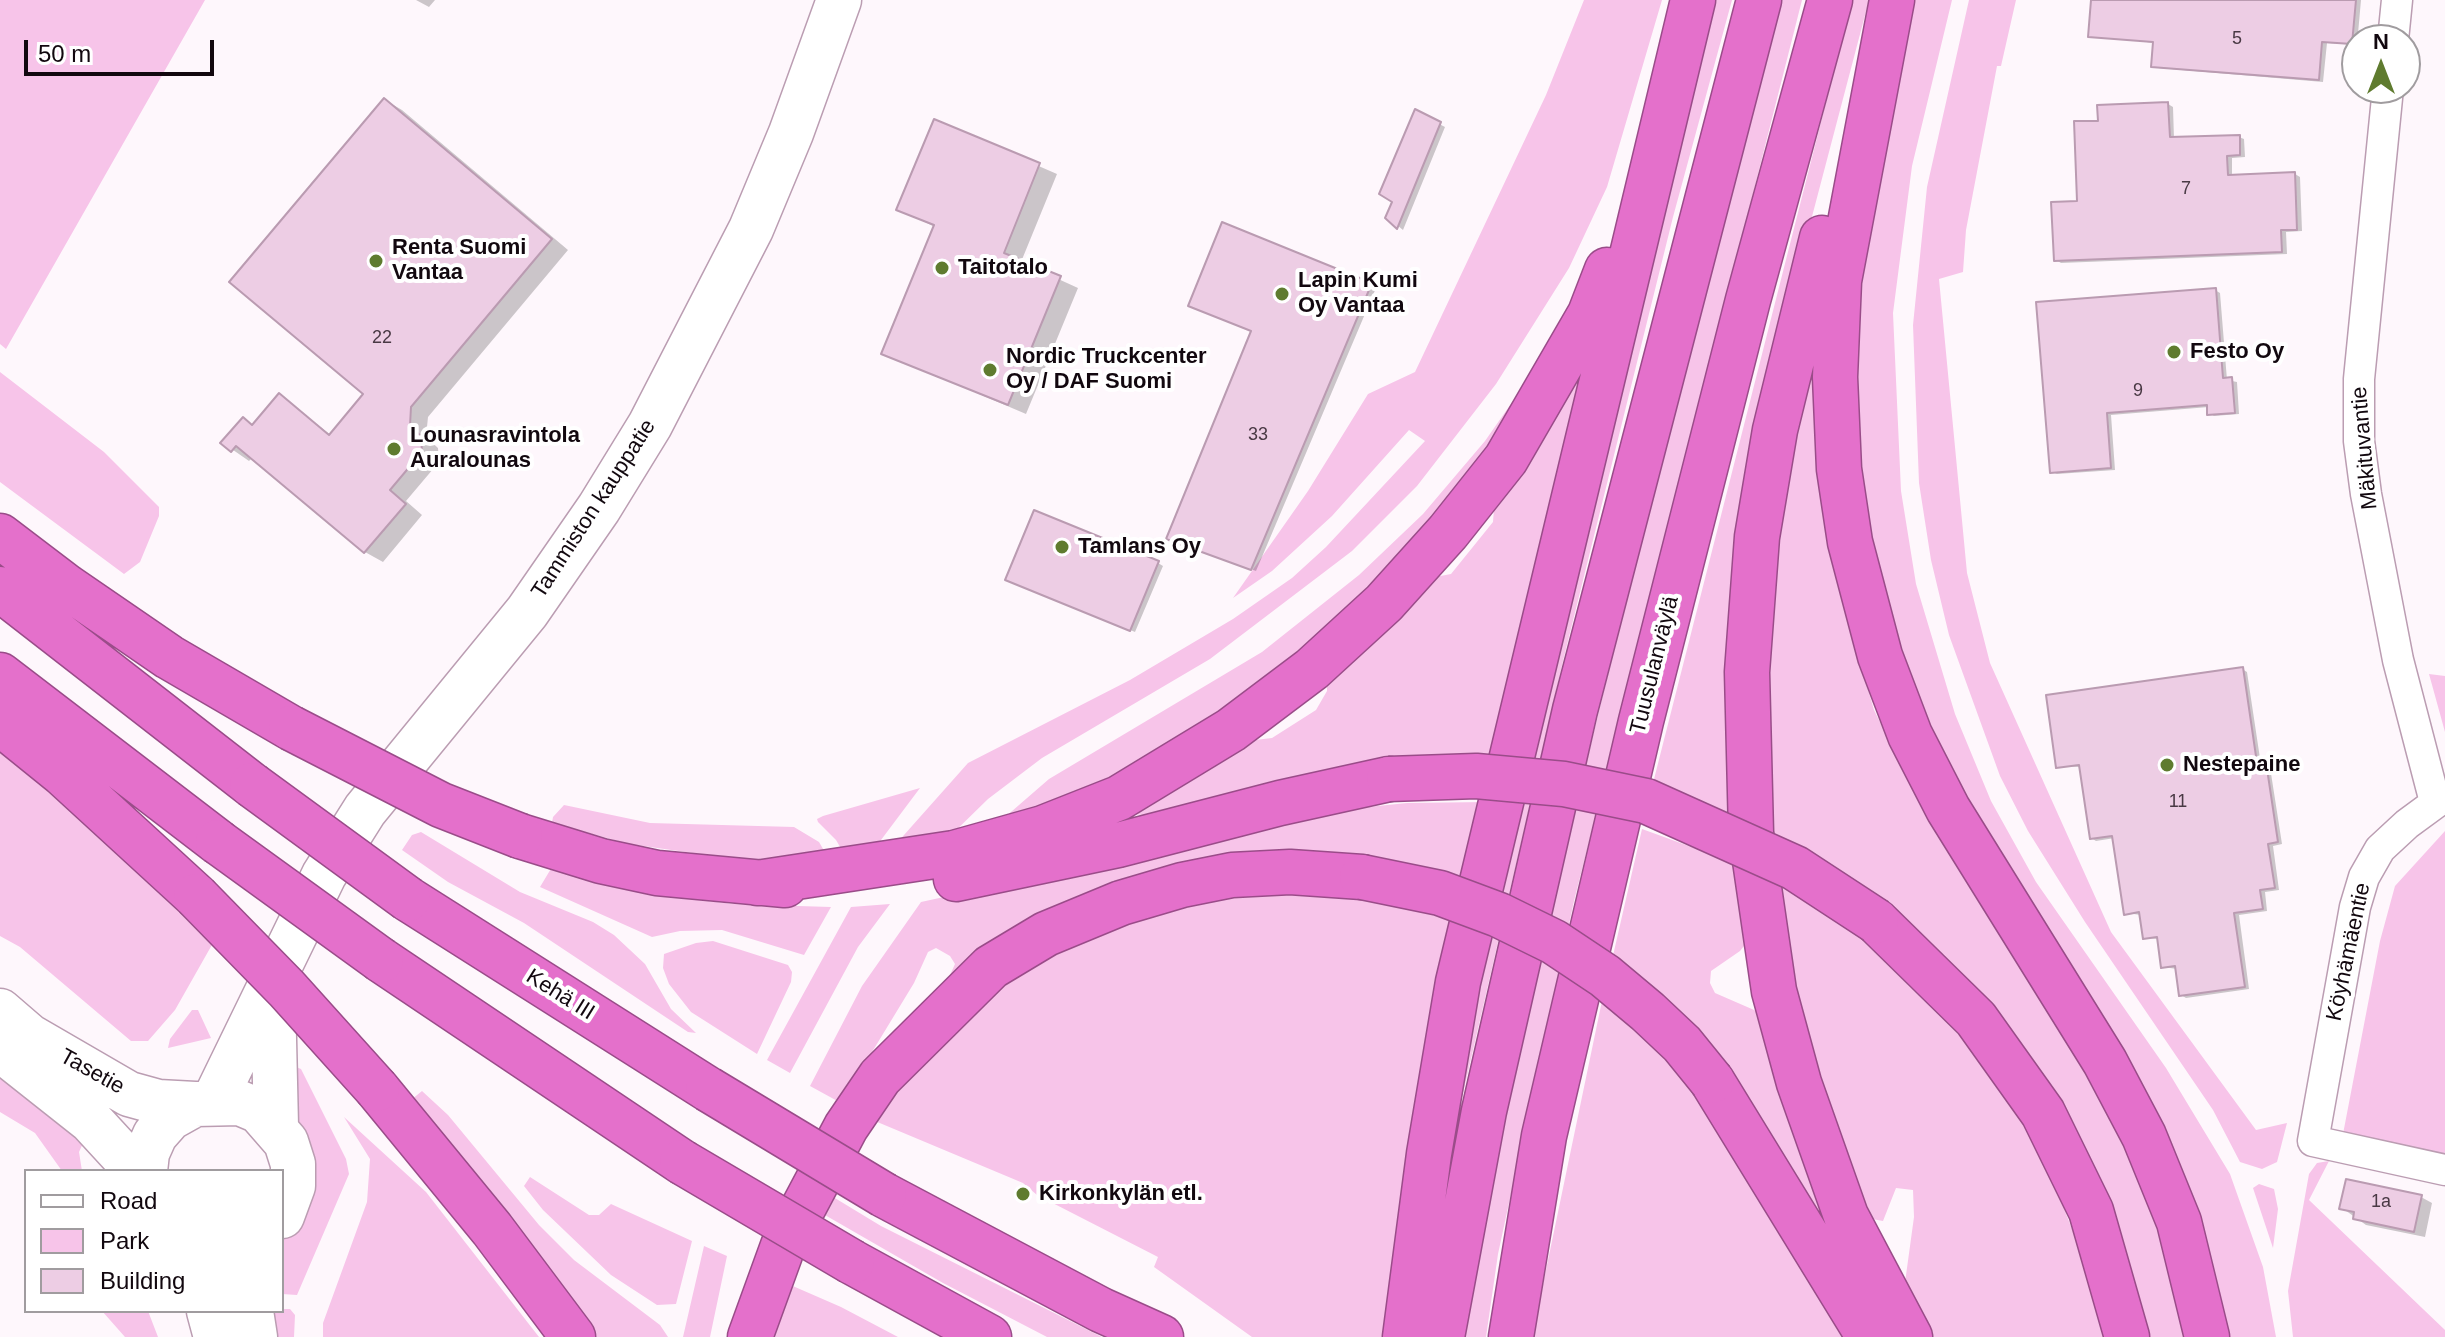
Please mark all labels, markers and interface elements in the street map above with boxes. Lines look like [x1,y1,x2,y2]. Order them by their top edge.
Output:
scale bar [28,24,218,74]
north arrow [2341,24,2421,104]
house number: 5 [2232,28,2242,50]
text: N [2373,29,2389,54]
text: 50 m [38,40,91,67]
house number: 7 [2181,178,2191,200]
place label: Renta Suomi Vantaa [392,235,526,286]
marker: Renta Suomi Vantaa [367,252,385,270]
place label: Taitotalo [958,255,1048,281]
marker: Taitotalo [933,259,951,277]
place label: Lapin Kumi Oy Vantaa [1298,268,1418,320]
marker: Lapin Kumi Oy Vantaa [1273,285,1291,303]
house number: 22 [372,327,392,349]
place label: Festo Oy [2190,339,2284,365]
marker: Festo Oy [2165,343,2183,361]
place label: Nordic Truckcenter Oy / DAF Suomi [1006,344,1207,396]
marker: Nordic Truckcenter Oy / DAF Suomi [981,361,999,379]
house number: 9 [2133,380,2143,402]
street label: Mäkituvantie [2346,385,2384,511]
street label: Tammiston kauppatie [526,415,662,603]
place label: Lounasravintola Auralounas [410,423,580,474]
house number: 33 [1248,424,1268,446]
marker: Lounasravintola Auralounas [385,440,403,458]
place label: Tamlans Oy [1078,534,1201,560]
marker: Tamlans Oy [1053,538,1071,556]
street label: Tuusulanväylä [1625,593,1685,737]
place label: Nestepaine [2183,752,2300,778]
marker: Nestepaine [2158,756,2176,774]
house number: 11 [2169,791,2187,813]
street label: Köyhämäentie [2321,880,2377,1024]
street label: Kehä III [521,964,599,1026]
street label: Tasetie [55,1044,129,1100]
legend [24,1169,284,1313]
place label: Kirkonkylän etl. [1039,1181,1203,1207]
marker: Kirkonkylän etl. [1014,1185,1032,1203]
text: Road [100,1187,157,1214]
house number: 1a [2371,1191,2391,1213]
text: Park [100,1227,149,1254]
text: Building [100,1267,185,1294]

